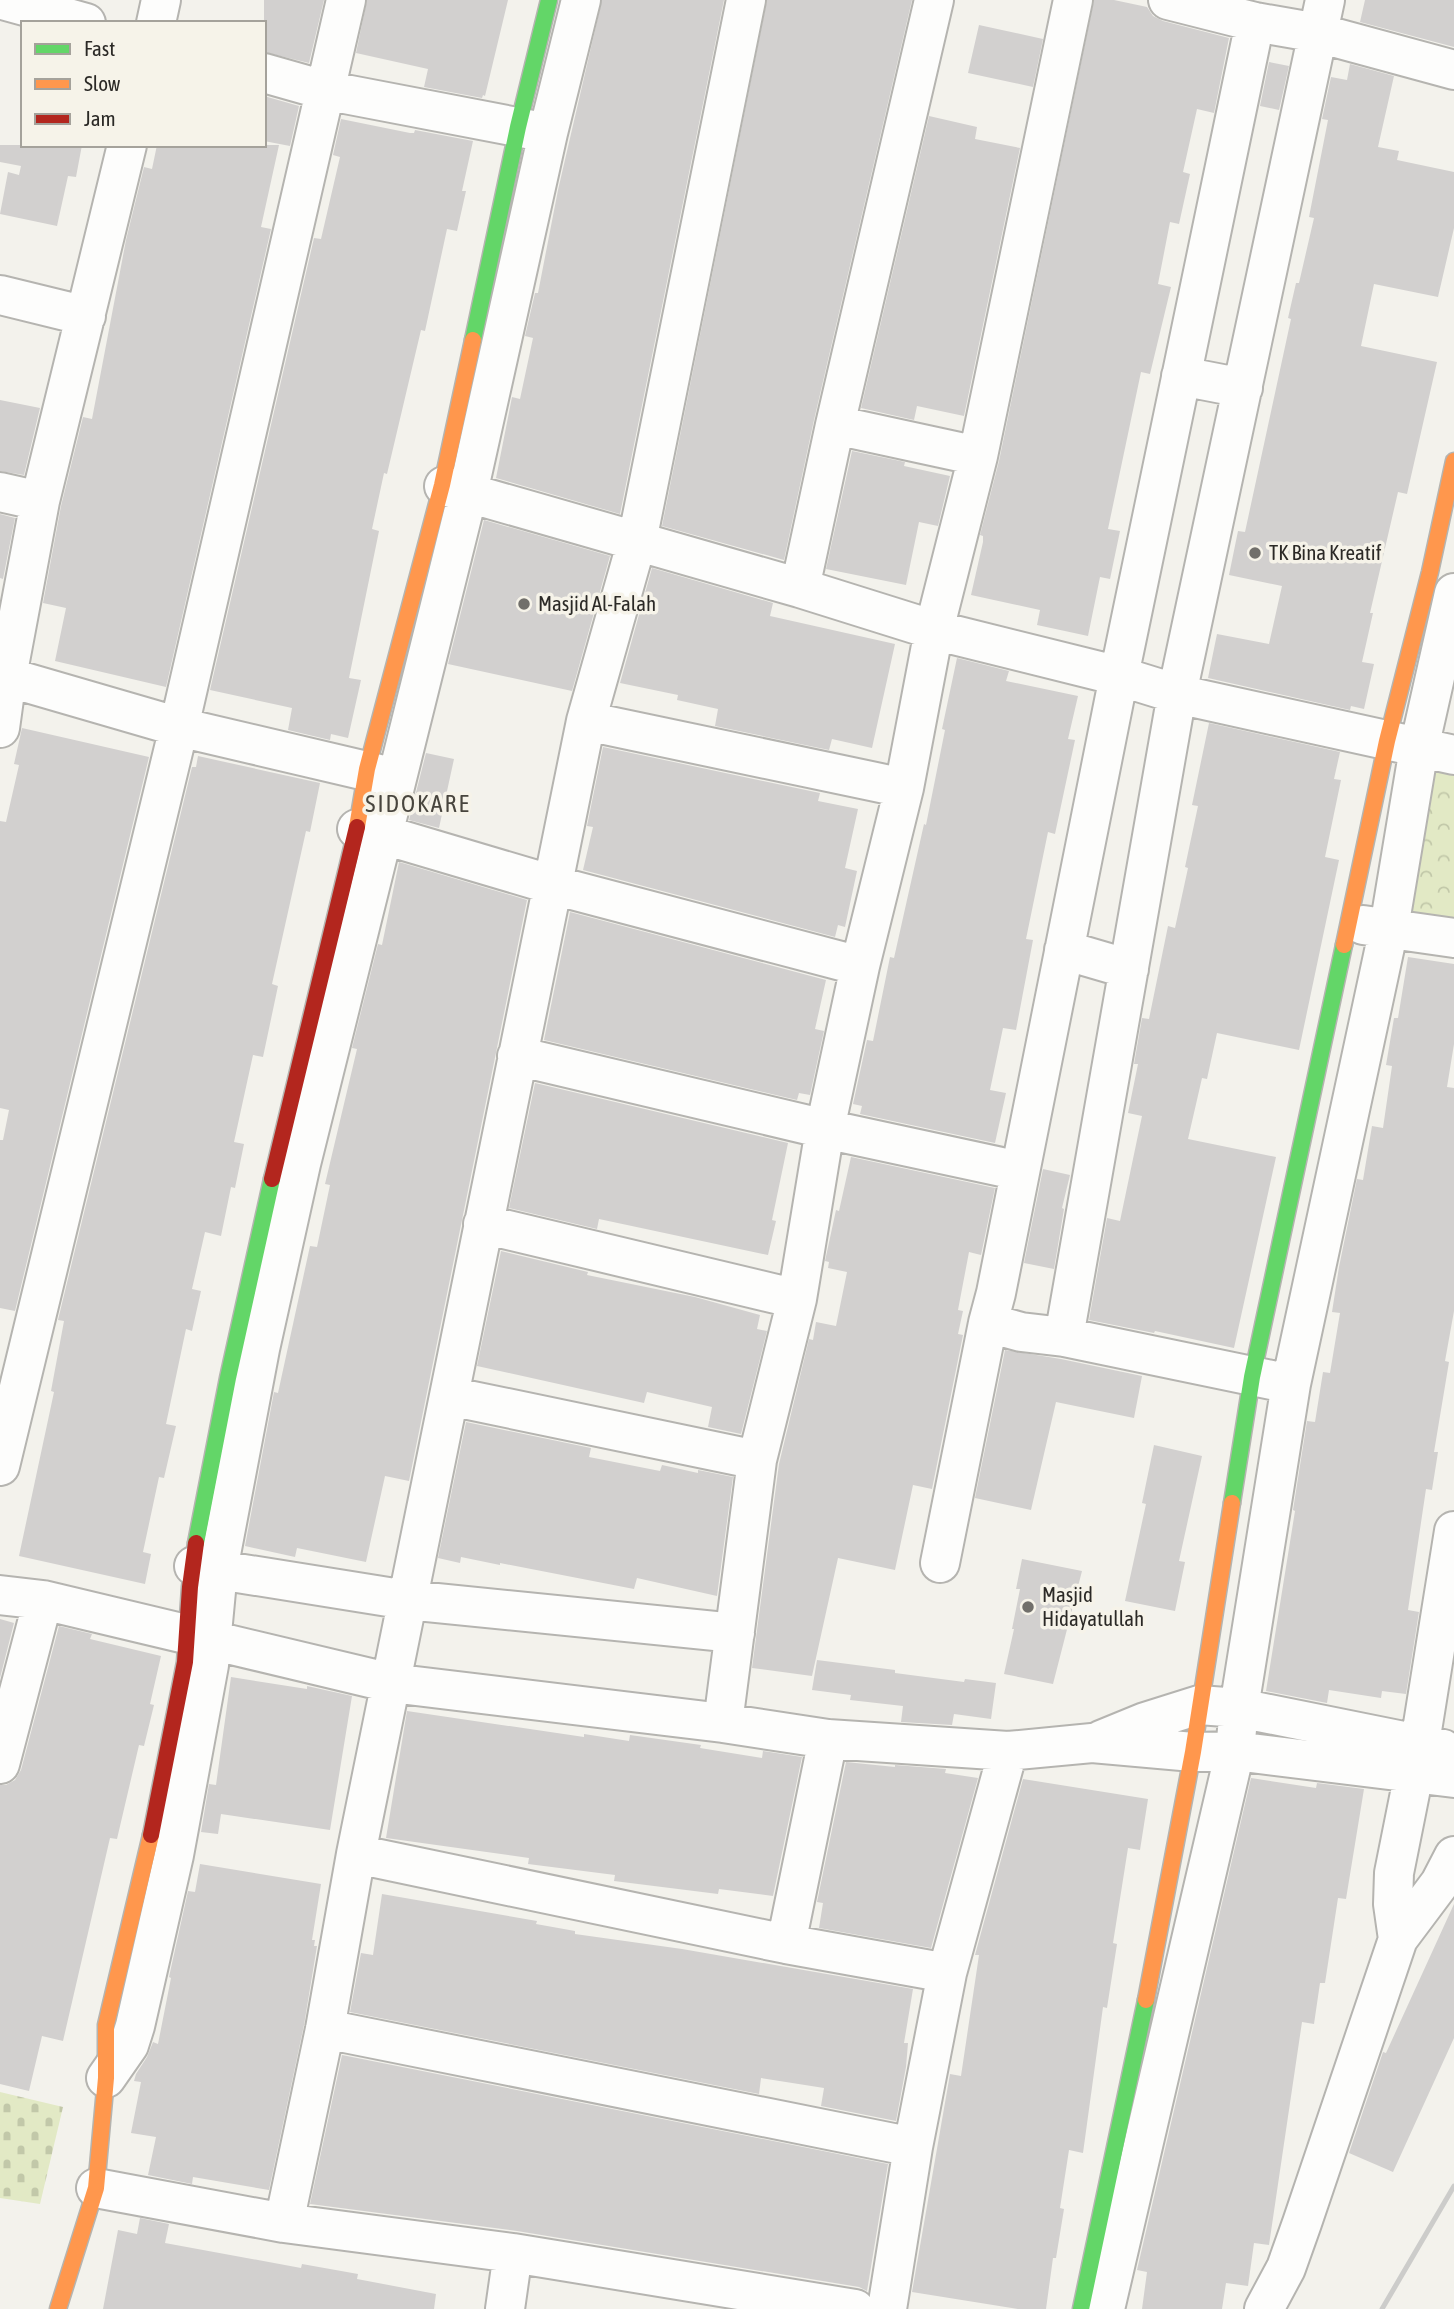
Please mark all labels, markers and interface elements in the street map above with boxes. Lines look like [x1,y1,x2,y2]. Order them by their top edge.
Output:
legend [21,21,266,147]
text: Fast [84,36,115,60]
text: Slow [84,71,121,95]
text: Jam [84,106,116,130]
place label: TK Bina Kreatif [1269,540,1382,564]
marker: TK Bina Kreatif [1247,545,1263,561]
place label: Masjid Al-Falah [538,591,656,615]
marker: Masjid Al-Falah [516,596,532,612]
district label: SIDOKARE [365,790,471,817]
place label: Masjid Hidayatullah [1042,1582,1144,1630]
marker: Masjid Hidayatullah [1020,1599,1036,1615]

